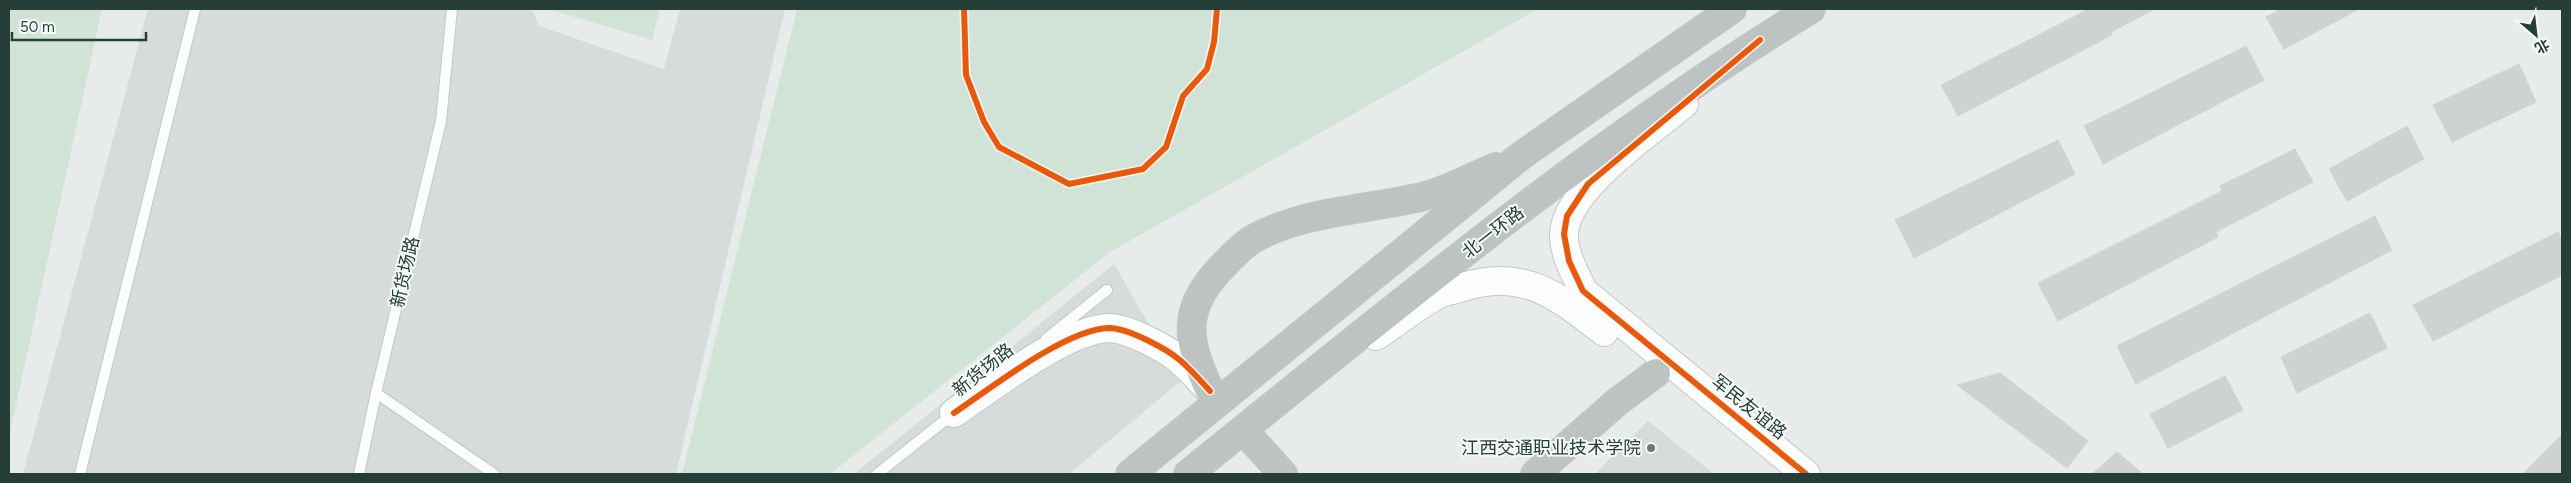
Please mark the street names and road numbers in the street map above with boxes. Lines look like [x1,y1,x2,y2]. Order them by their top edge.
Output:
street label: 北一环路 [1458,201,1528,263]
street label: 新货场路 [386,234,424,310]
street label: 新货场路 [948,339,1018,401]
street label: 军民友谊路 [1707,370,1791,444]

